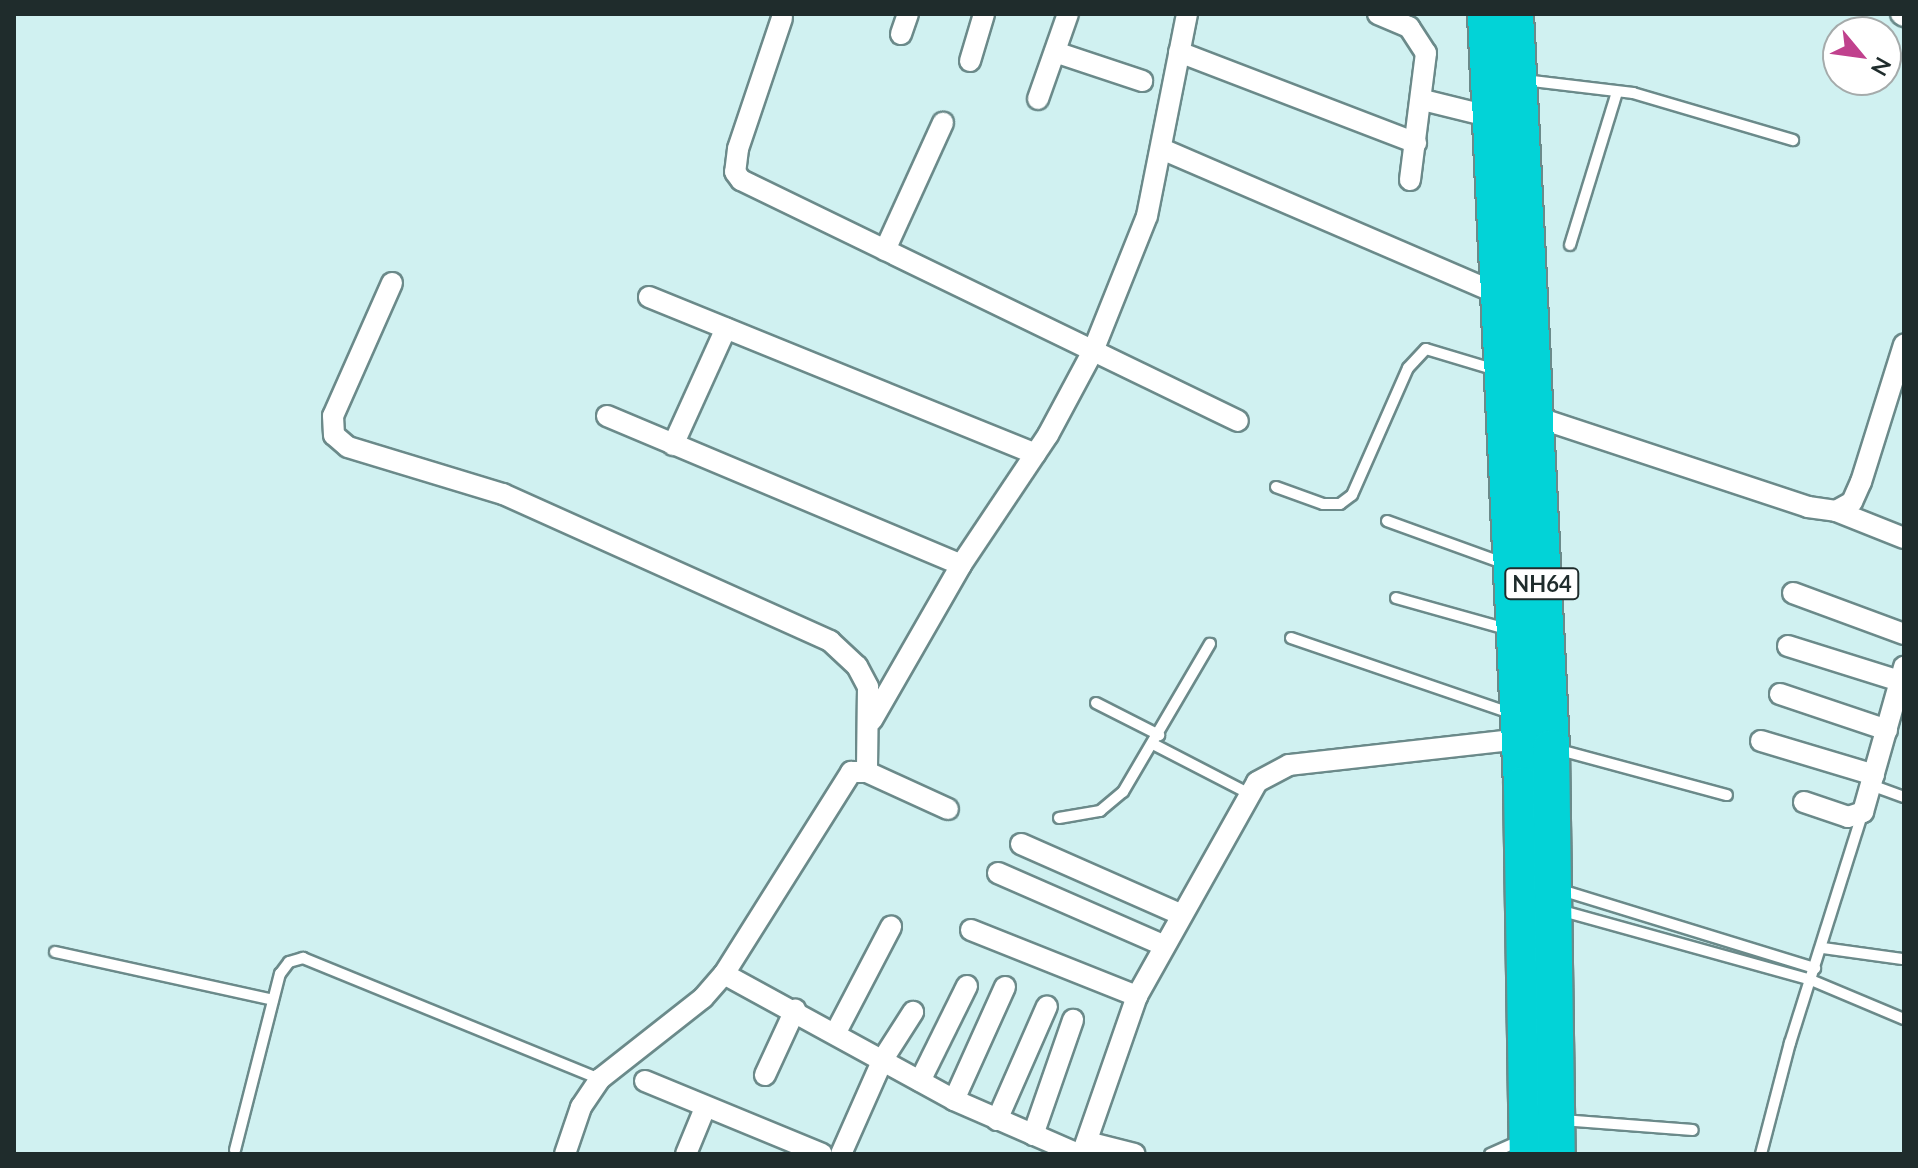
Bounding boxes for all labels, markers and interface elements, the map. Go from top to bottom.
north arrow [1822,16,1902,96]
text: N [1866,53,1898,81]
road number: NH64 [1504,566,1580,602]

